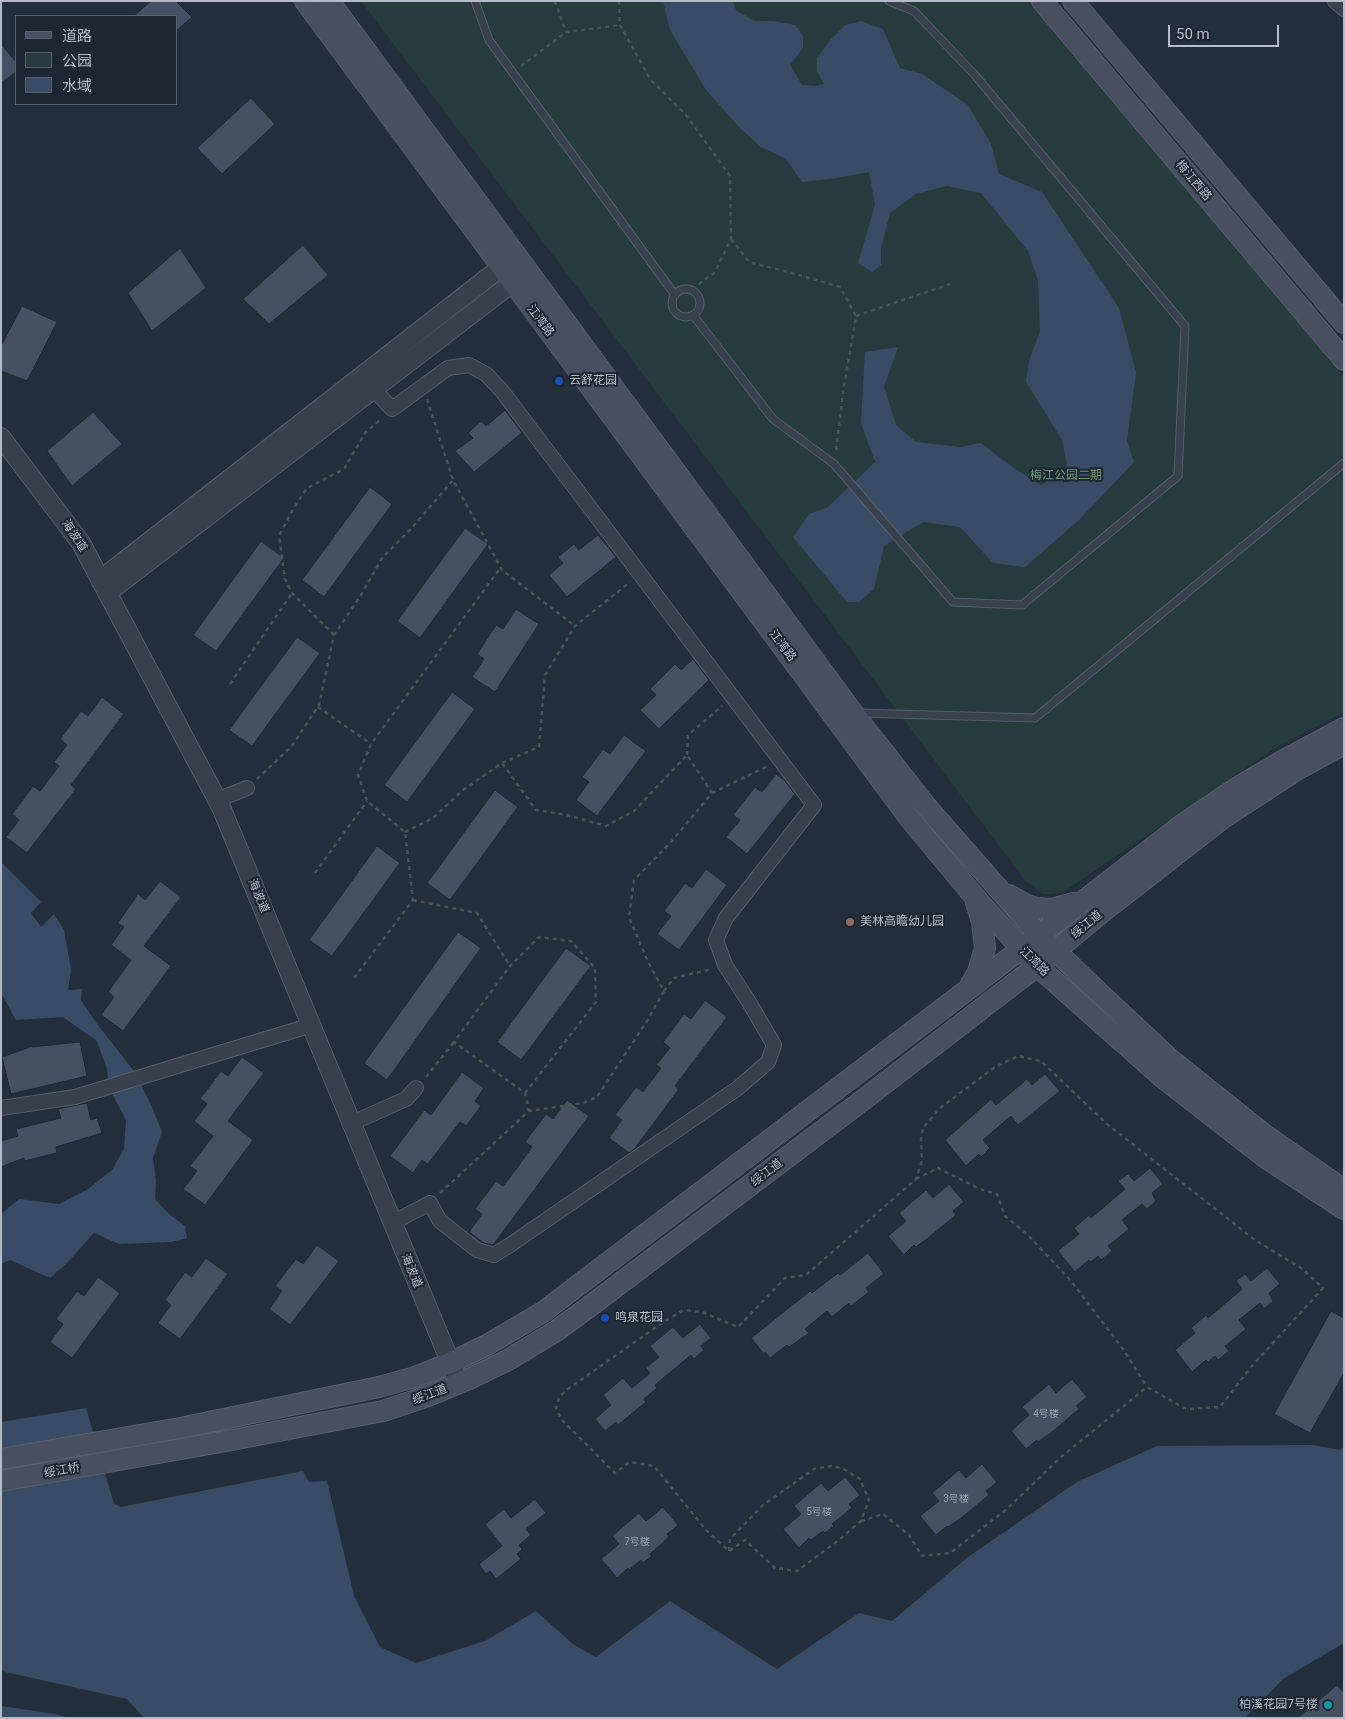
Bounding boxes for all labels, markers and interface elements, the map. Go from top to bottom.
legend [15,15,178,105]
scale bar [1170,15,1281,47]
text: 50 m [1176,25,1210,43]
text: 道路 [62,27,92,45]
text: 公园 [62,52,92,70]
text: 水域 [62,77,92,95]
street label: 梅江西路 [1172,158,1214,204]
street label: 江湾路 [523,302,557,340]
place label: 云舒花园 [569,374,617,388]
marker: 云舒花园 [553,375,565,387]
park label: 梅江公园二期 [1030,469,1102,483]
street label: 海波道 [58,517,90,555]
street label: 江湾路 [765,627,799,665]
street label: 海波道 [244,877,272,915]
street label: 绥江道 [1068,908,1106,942]
place label: 美林高瞻幼儿园 [860,915,944,929]
marker: 美林高瞻幼儿园 [844,916,856,928]
street label: 江湾路 [1016,944,1052,980]
street label: 绥江道 [748,1156,786,1190]
street label: 海波道 [397,1252,425,1290]
place label: 鸣泉花园 [615,1311,663,1325]
marker: 鸣泉花园 [599,1312,611,1324]
street label: 绥江道 [411,1382,449,1408]
house number: 4号楼 [1033,1408,1059,1420]
street label: 绥江桥 [43,1461,81,1481]
house number: 3号楼 [943,1493,969,1505]
house number: 5号楼 [806,1506,832,1518]
house number: 7号楼 [624,1536,650,1548]
place label: 柏溪花园7号楼 [1239,1698,1318,1712]
marker: 柏溪花园7号楼 [1322,1699,1334,1711]

